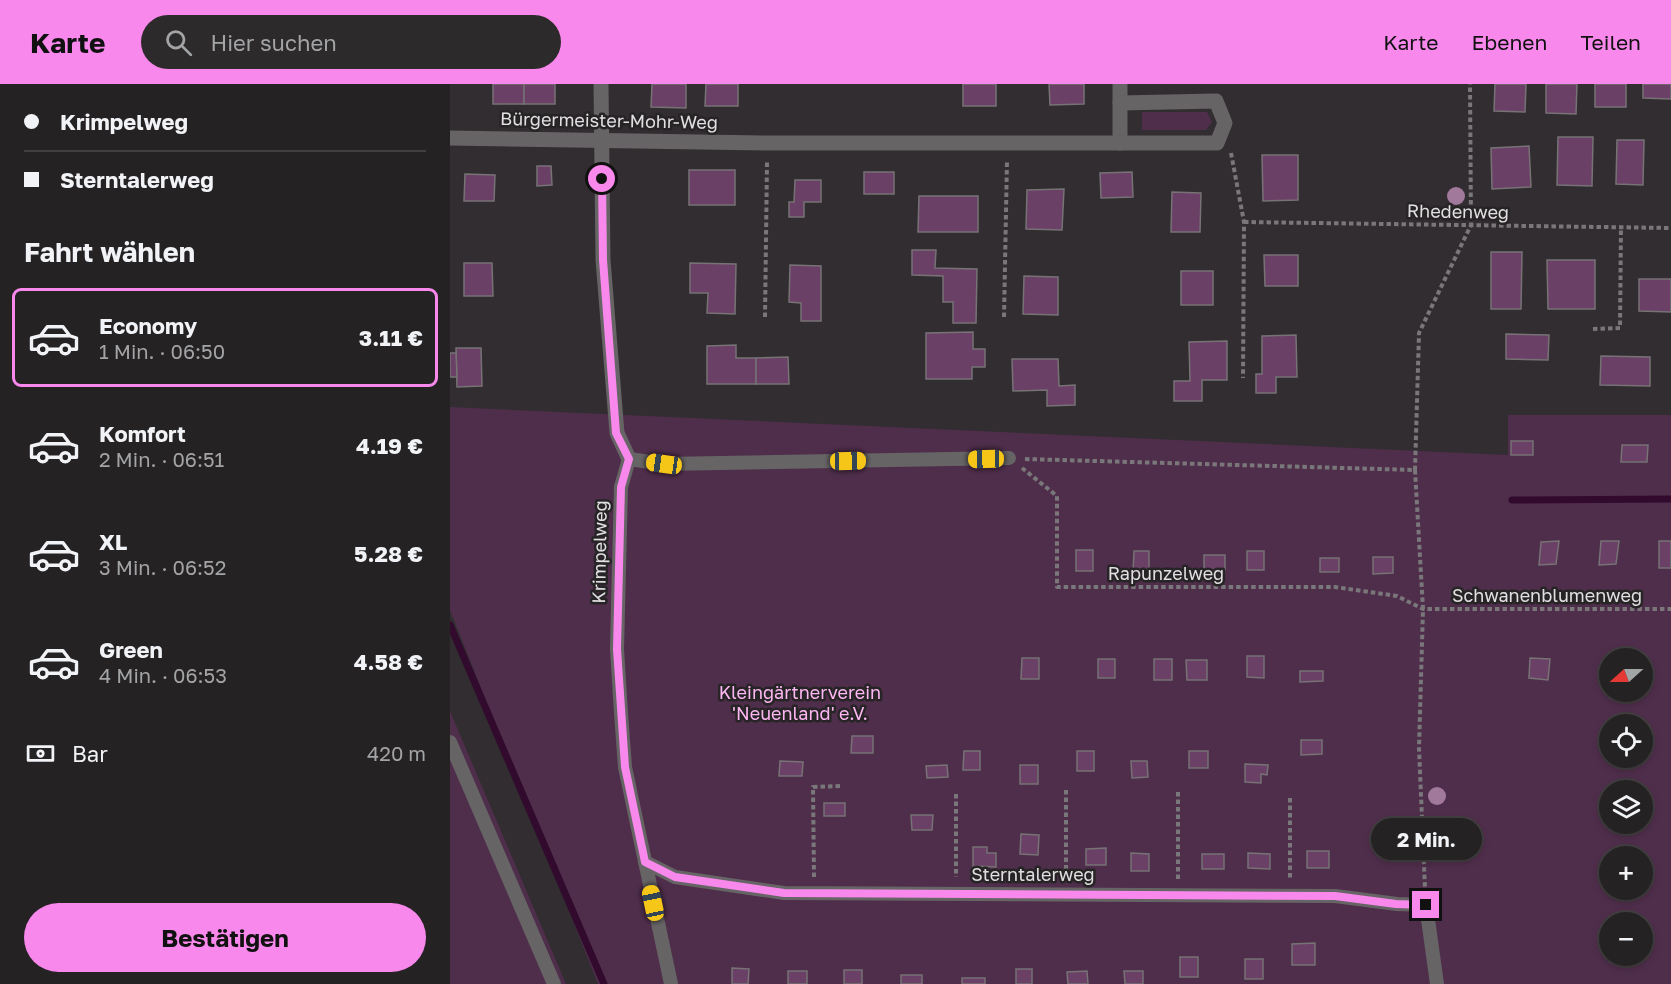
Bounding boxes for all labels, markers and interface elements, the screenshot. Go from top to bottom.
search box [141,15,561,69]
text: Karte [30,26,105,59]
icon: search [162,26,195,59]
text: Hier suchen [210,29,337,56]
text: Karte [1383,29,1439,55]
text: Ebenen [1472,29,1547,55]
text: Teilen [1580,29,1641,55]
street label: Bürgermeister-Mohr-Weg [500,107,718,133]
text: Krimpelweg [60,108,188,135]
route start [588,165,615,192]
text: Sterntalerweg [60,166,214,193]
street label: Rhedenweg [1407,199,1509,223]
text: Fahrt wählen [24,236,195,268]
icon: car [27,311,81,365]
text: Economy [99,312,197,339]
text: 3.11 € [359,324,423,351]
text: 1 Min. · 06:50 [99,339,225,363]
icon: car [27,419,81,473]
text: Komfort [99,420,186,447]
text: 4.19 € [356,432,423,459]
text: 2 Min. · 06:51 [99,447,224,471]
car [968,450,1004,468]
car [830,452,866,470]
car [645,453,683,475]
street label: Krimpelweg [587,500,611,604]
icon: car [27,527,81,581]
text: XL [99,528,127,555]
text: 5.28 € [354,540,423,567]
text: 3 Min. · 06:52 [99,555,226,579]
street label: Rapunzelweg [1108,562,1224,584]
street label: Schwanenblumenweg [1452,584,1642,606]
icon: car [27,635,81,689]
text: Green [99,636,163,663]
text: 4.58 € [354,648,423,675]
north arrow [1599,648,1653,702]
map controls [1599,648,1653,966]
text: 4 Min. · 06:53 [99,663,227,687]
park label: Kleingärtnerverein 'Neuenland' e.V. [719,681,881,724]
button: locate [1599,714,1653,768]
icon: cash [24,737,57,770]
text: Bar [72,740,108,767]
text: 420 m [367,741,426,765]
button: layers [1599,780,1653,834]
callout: 2 Min. [1370,818,1482,860]
text: 2 Min. [1397,827,1456,851]
button: + [1599,846,1653,900]
street label: Sterntalerweg [971,863,1095,885]
car [640,884,666,922]
route end [1412,891,1439,918]
button: Bestätigen [24,903,426,972]
button: − [1599,912,1653,966]

